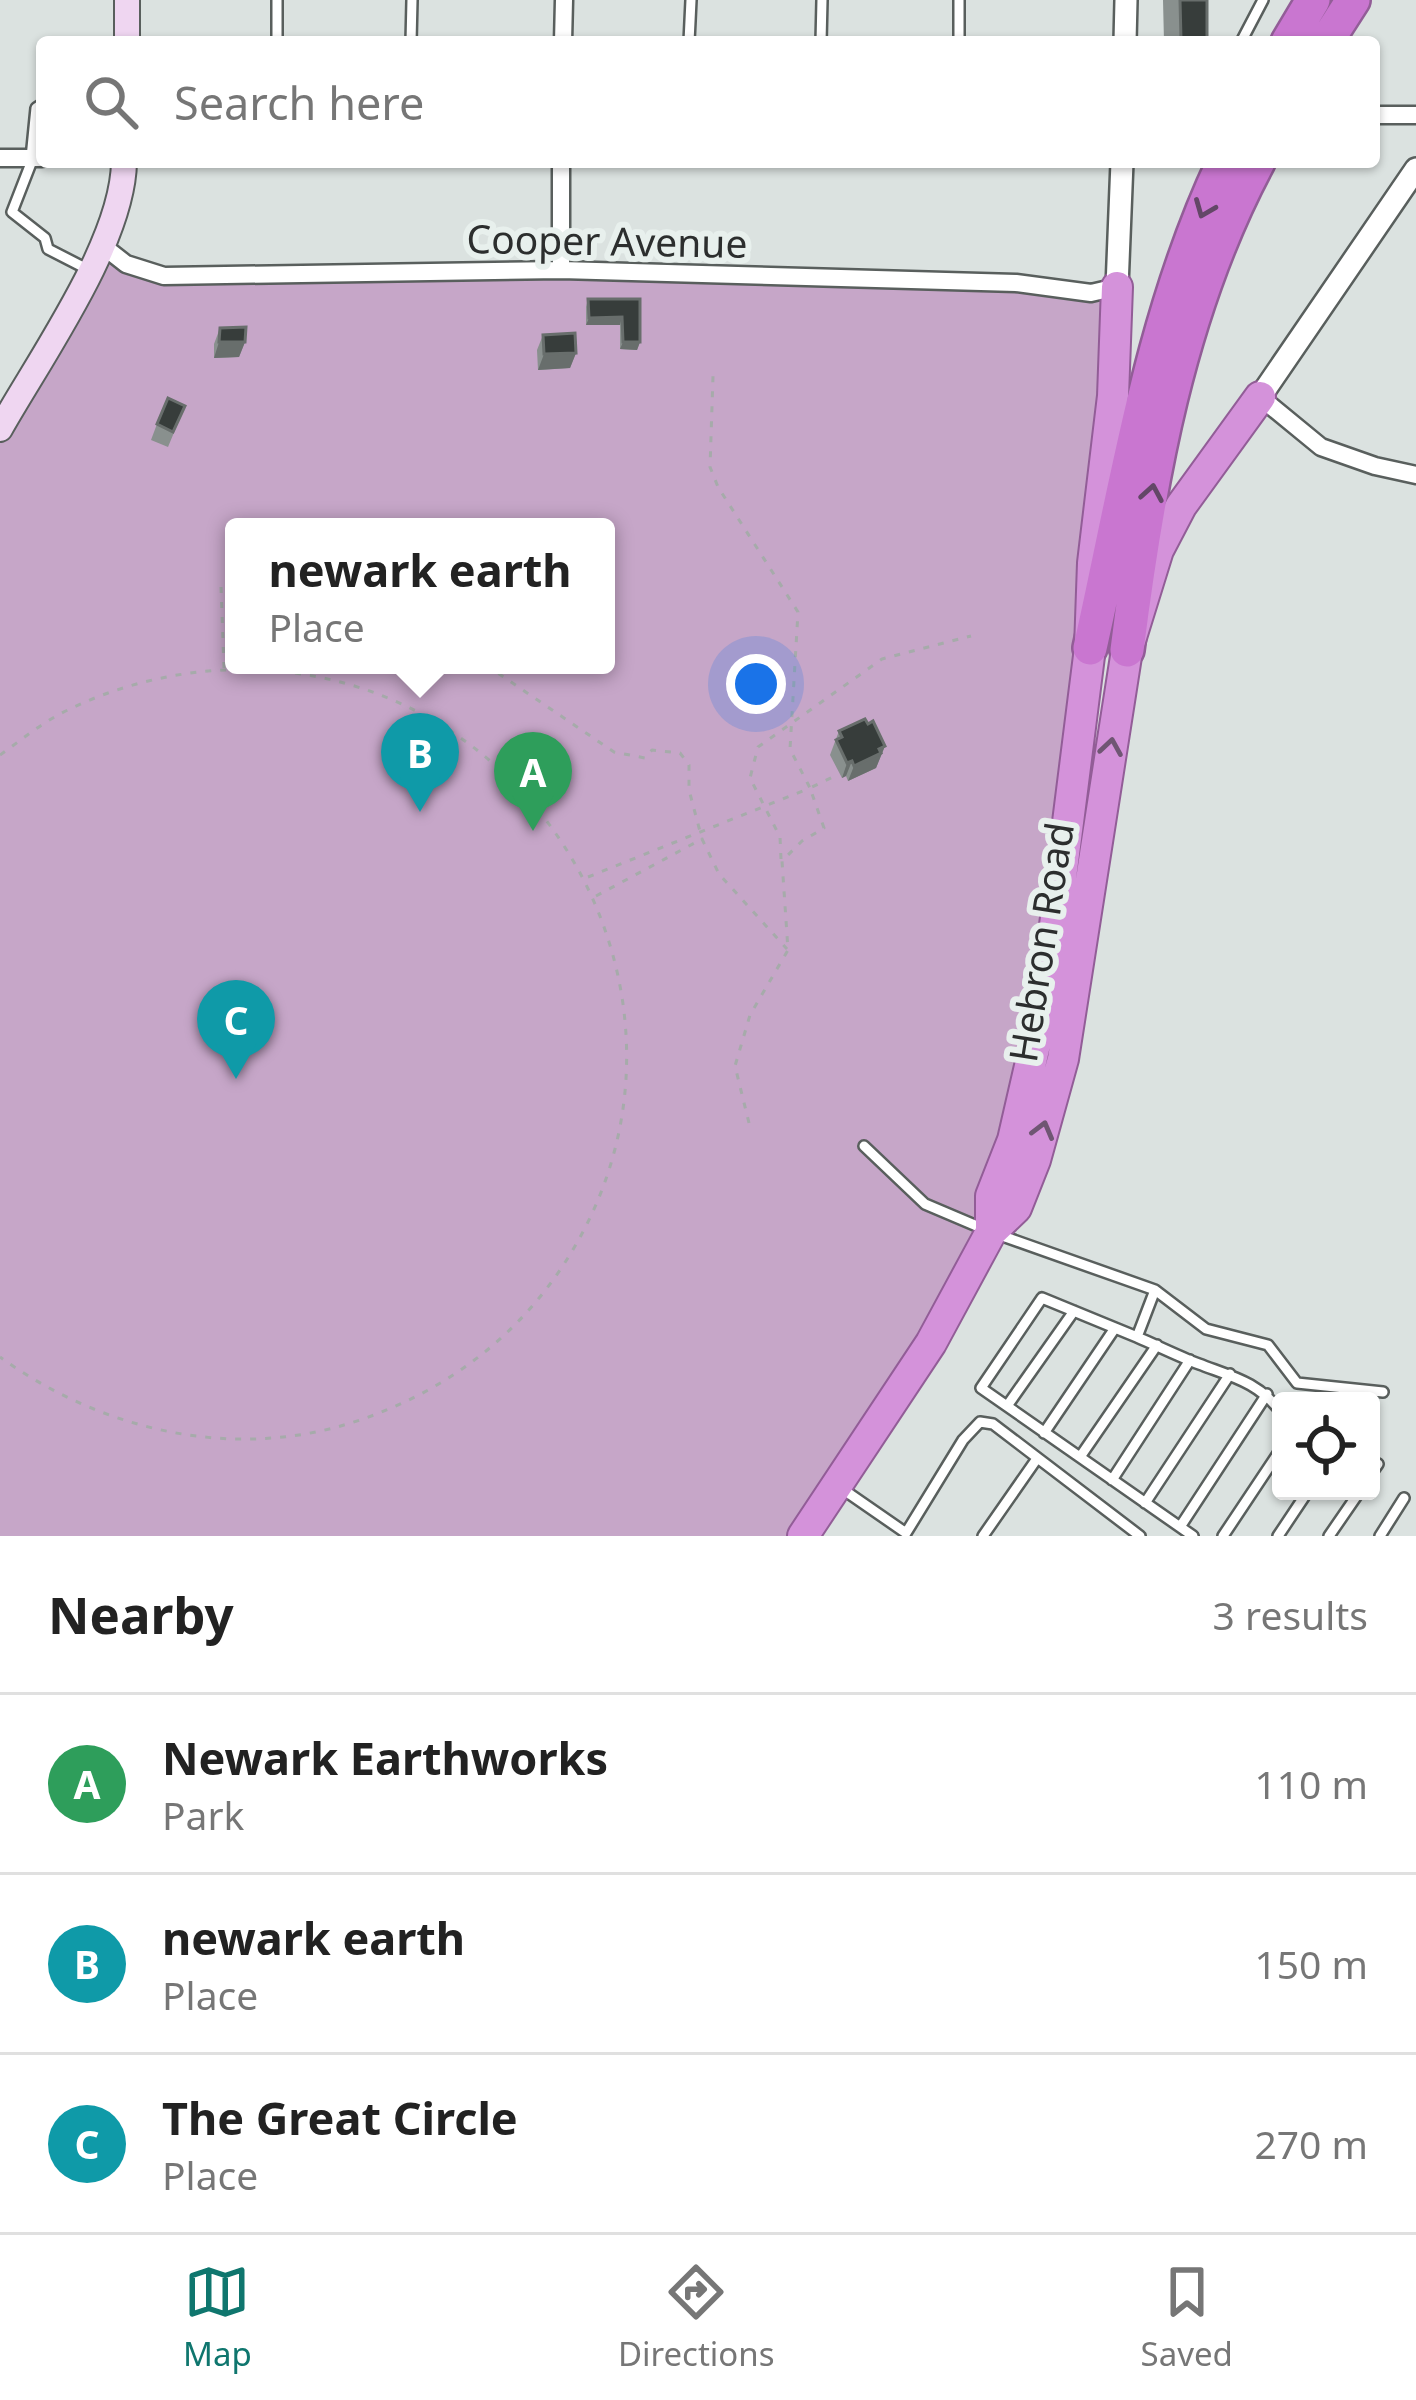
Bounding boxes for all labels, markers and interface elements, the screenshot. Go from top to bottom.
search box [36,36,1380,168]
icon: search [78,69,144,135]
text: Search here [174,72,424,133]
one-way arrow [1193,198,1218,219]
street label: Cooper Avenue [466,211,748,269]
one-way arrow [1138,483,1163,503]
popup [225,518,615,674]
text: newark earth [268,539,572,600]
text: Place [268,600,365,653]
your location [726,654,786,714]
pin: B [381,713,459,812]
pin: A [494,732,572,831]
one-way arrow [1097,737,1123,756]
street label: Hebron Road [995,818,1085,1066]
pin: C [197,980,275,1079]
one-way arrow [1029,1121,1054,1141]
map controls [1272,1392,1380,1500]
button: locate [1272,1392,1380,1500]
text: Nearby [48,1579,234,1649]
text: 3 results [1213,1588,1368,1641]
text: Newark Earthworks [162,1727,608,1788]
text: A [74,1757,101,1810]
text: 110 m [1254,1757,1368,1810]
text: Park [162,1788,244,1841]
text: newark earth [162,1907,465,1968]
text: B [74,1937,100,1990]
text: 150 m [1254,1937,1368,1990]
text: Place [162,1968,258,2021]
text: The Great Circle [162,2087,518,2148]
text: C [74,2117,100,2170]
text: 270 m [1254,2117,1368,2170]
text: Place [162,2148,258,2201]
tab: Map [183,2259,252,2376]
tab: Directions [618,2259,775,2376]
tab: Saved [1141,2259,1233,2376]

